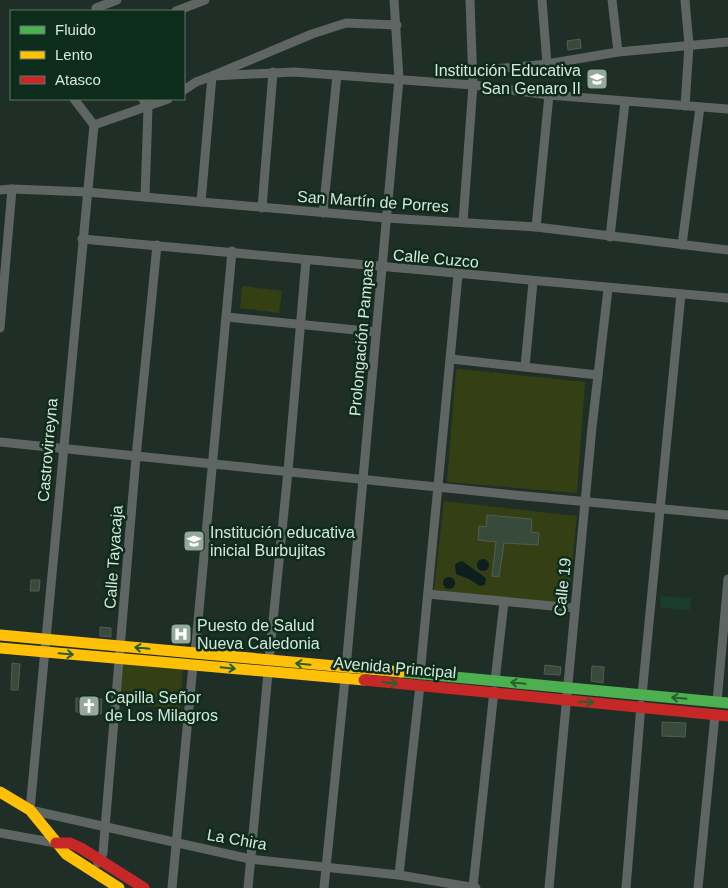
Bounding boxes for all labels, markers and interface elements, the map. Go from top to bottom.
legend [10,10,185,100]
text: Fluido [55,21,96,38]
text: Lento [55,46,93,63]
place label: Institución Educativa San Genaro II [434,62,581,97]
school or university icon: Institución Educativa San Genaro II [585,67,609,91]
text: Atasco [55,71,101,88]
street label: San Martín de Porres [297,188,449,215]
street label: Calle Cuzco [392,246,480,271]
street label: Prolongación Pampas [346,259,377,417]
street label: Castrovirreyna [34,397,61,503]
street label: Calle Tayacaja [101,505,126,609]
place label: Institución educativa inicial Burbujitas [210,524,355,559]
school or university icon: Institución educativa inicial Burbujitas [182,529,206,553]
street label: Calle 19 [551,557,574,617]
place label: Puesto de Salud Nueva Caledonia [197,617,320,652]
hospital icon: Puesto de Salud Nueva Caledonia [169,622,193,646]
one-way arrow [134,643,150,653]
one-way arrow [58,649,74,658]
street label: Avenida Principal [333,654,457,681]
one-way arrow [296,659,312,669]
one-way arrow [220,663,236,673]
one-way arrow [381,678,397,687]
one-way arrow [510,678,526,688]
place label: Capilla Señor de Los Milagros [105,689,218,724]
one-way arrow [672,693,688,703]
church icon: Capilla Señor de Los Milagros [77,694,101,718]
one-way arrow [578,697,594,706]
street label: La Chira [206,826,268,853]

